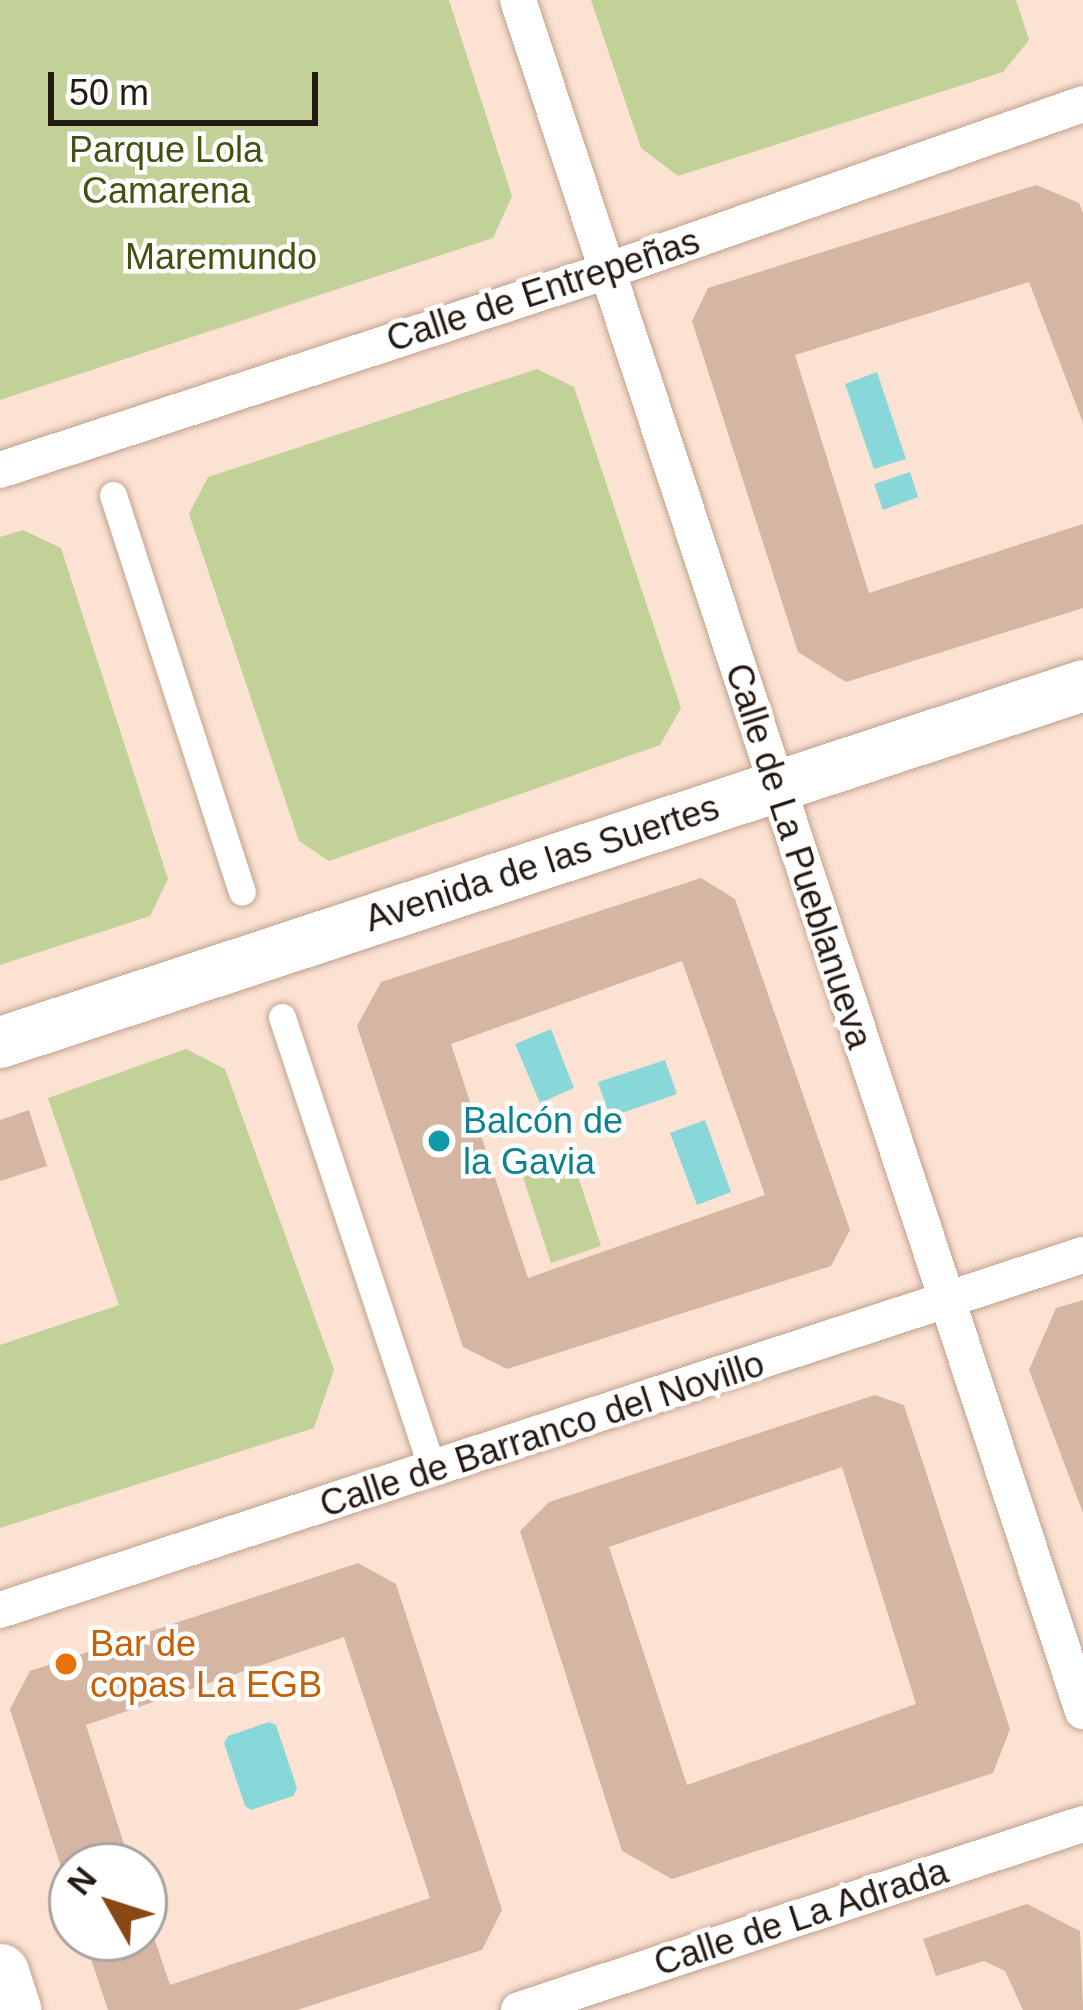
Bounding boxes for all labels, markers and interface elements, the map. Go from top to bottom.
scale bar [54,48,324,122]
text: 50 m [69,72,149,113]
park label: Parque Lola Camarena [69,127,263,212]
street label: Calle de Entrepeñas [381,219,705,361]
park label: Maremundo [125,235,317,279]
street label: Calle de La Pueblanueva [716,658,882,1054]
street label: Avenida de las Suertes [360,785,724,941]
place label: Balcón de la Gavia [463,1098,623,1183]
marker: Balcón de la Gavia [426,1128,452,1154]
street label: Calle de Barranco del Novillo [315,1342,769,1526]
place label: Bar de copas La EGB [90,1621,322,1706]
marker: Bar de copas La EGB [53,1651,79,1677]
north arrow [48,1842,168,1962]
street label: Calle de La Adrada [648,1849,954,1985]
text: N [60,1860,104,1902]

